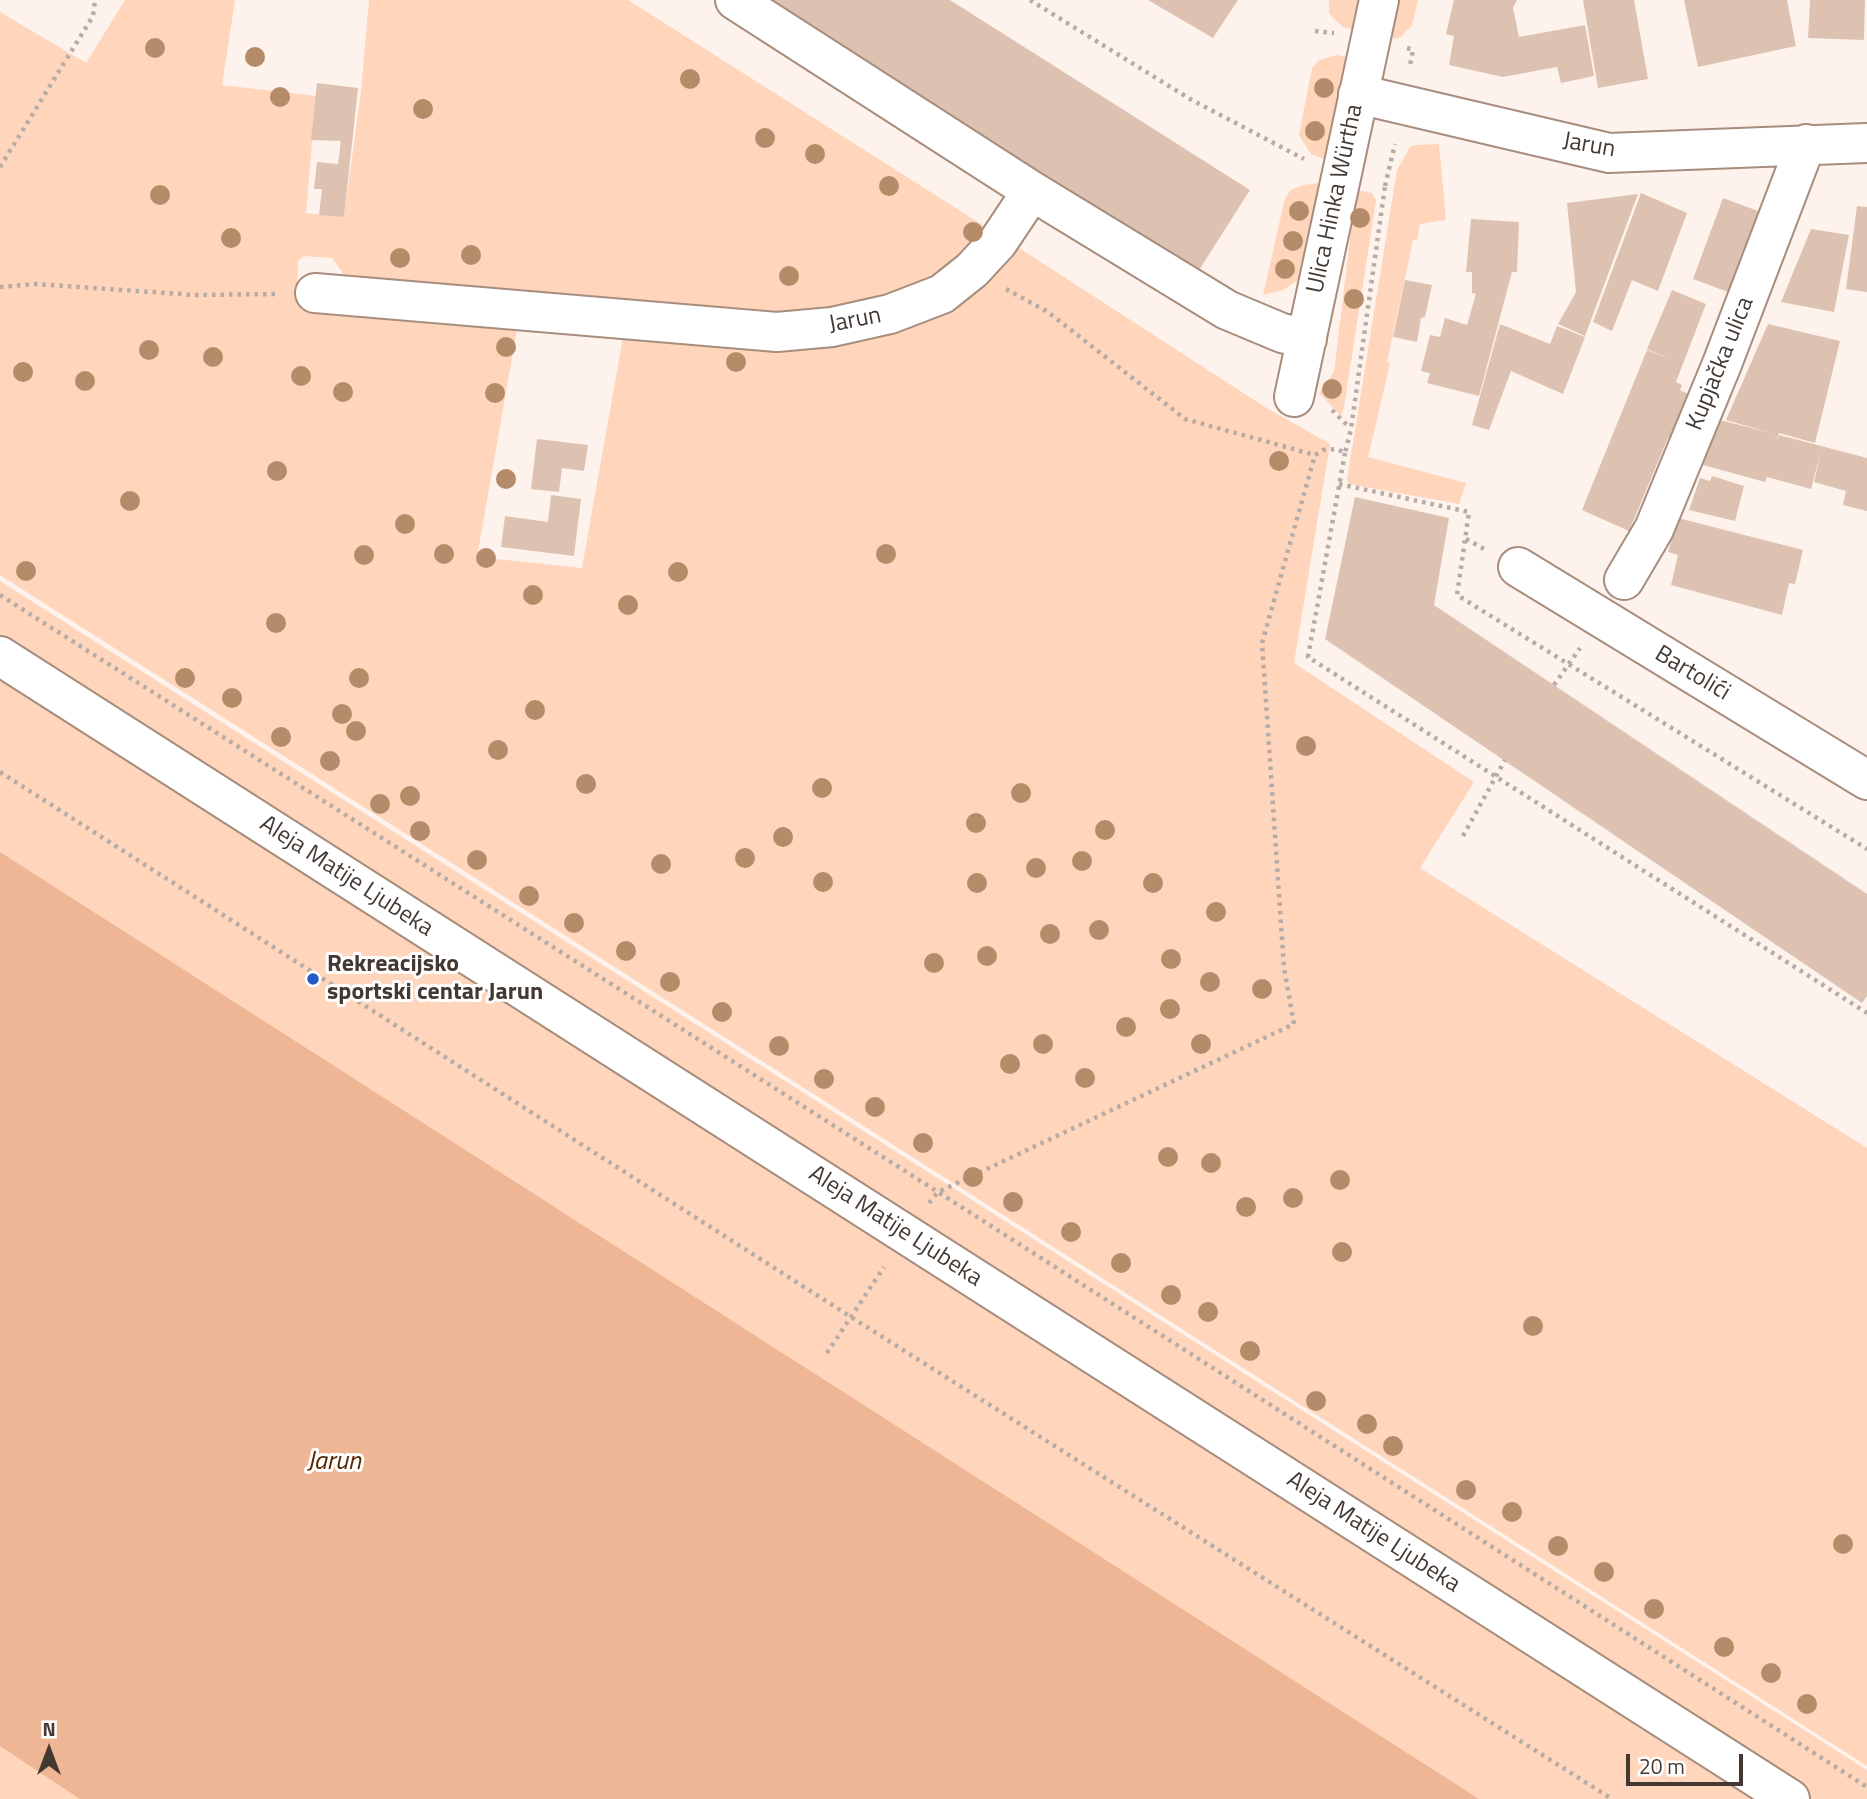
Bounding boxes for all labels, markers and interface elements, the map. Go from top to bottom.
street label: Ulica Hinka Würtha [1302,102,1370,296]
street label: Jarun [1560,127,1618,165]
street label: Kupjačka ulica [1681,293,1761,435]
street label: Jarun [826,302,884,340]
street label: Bartolići [1649,640,1735,708]
street label: Aleja Matije Ljubeka [254,810,438,944]
place label: Rekreacijsko sportski centar Jarun [327,951,543,1007]
marker: Rekreacijsko sportski centar Jarun [305,971,321,987]
street label: Aleja Matije Ljubeka [803,1160,987,1294]
water label: Jarun [307,1447,361,1479]
street label: Aleja Matije Ljubeka [1281,1466,1465,1600]
text: N [42,1714,56,1743]
north arrow [14,1715,84,1785]
scale bar [1629,1740,1746,1784]
text: 20 m [1639,1750,1685,1782]

